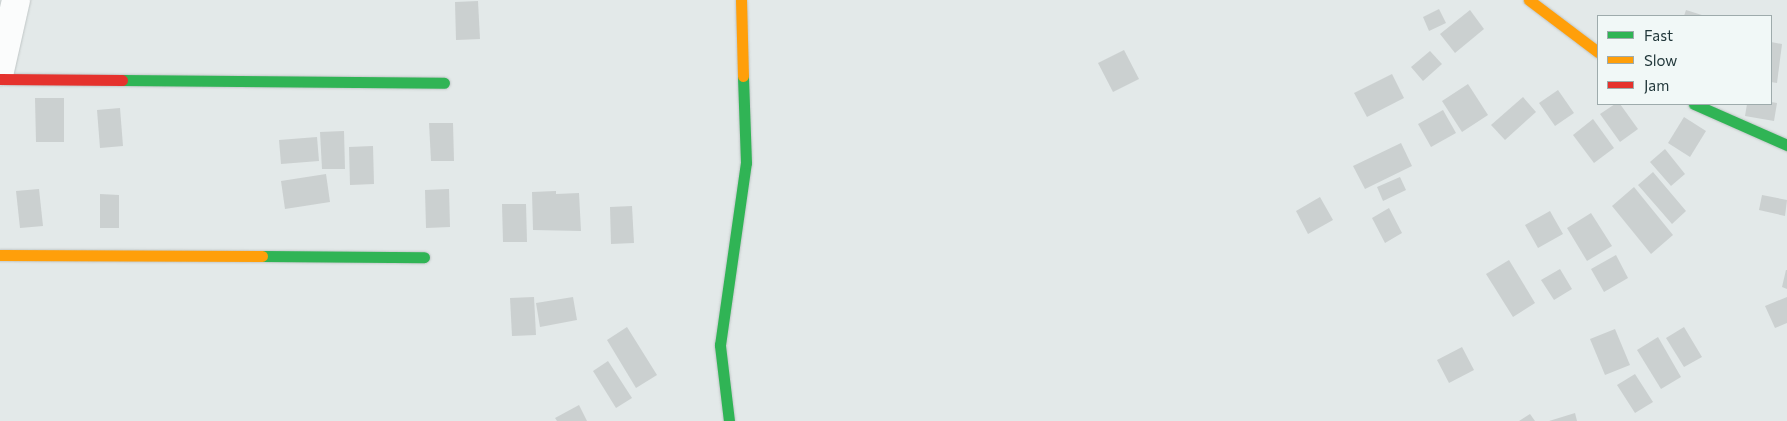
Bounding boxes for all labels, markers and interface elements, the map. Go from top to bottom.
legend [1597,15,1772,105]
text: Fast [1644,26,1673,44]
text: Slow [1644,51,1677,69]
text: Jam [1644,76,1669,94]

